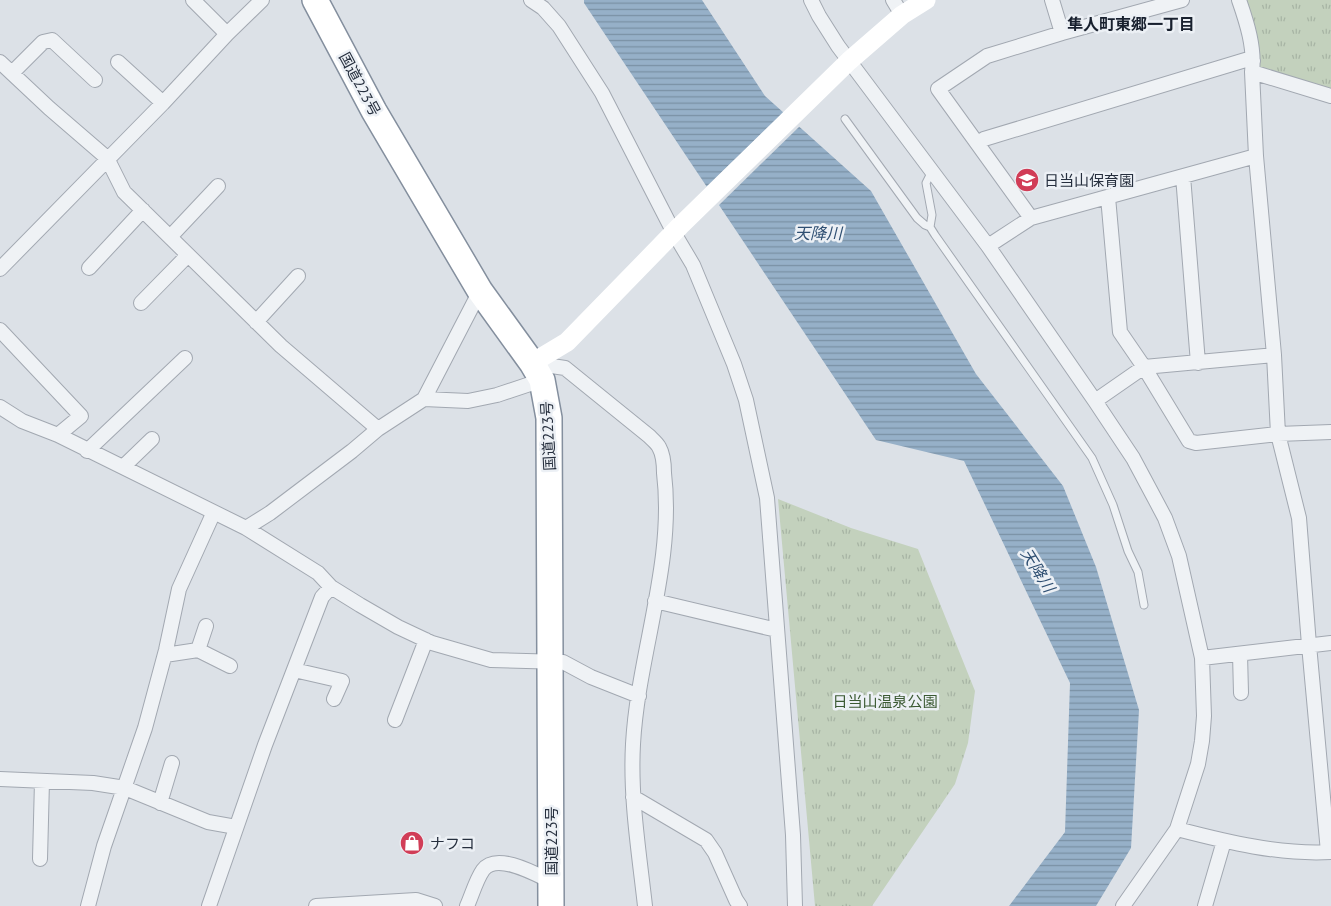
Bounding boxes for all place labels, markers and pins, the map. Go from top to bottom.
school or university icon: 日当山保育園 [1014,167,1040,193]
place label: 日当山保育園 [1044,171,1134,190]
shop icon: ナフコ [399,830,425,856]
place label: ナフコ [430,834,475,853]

